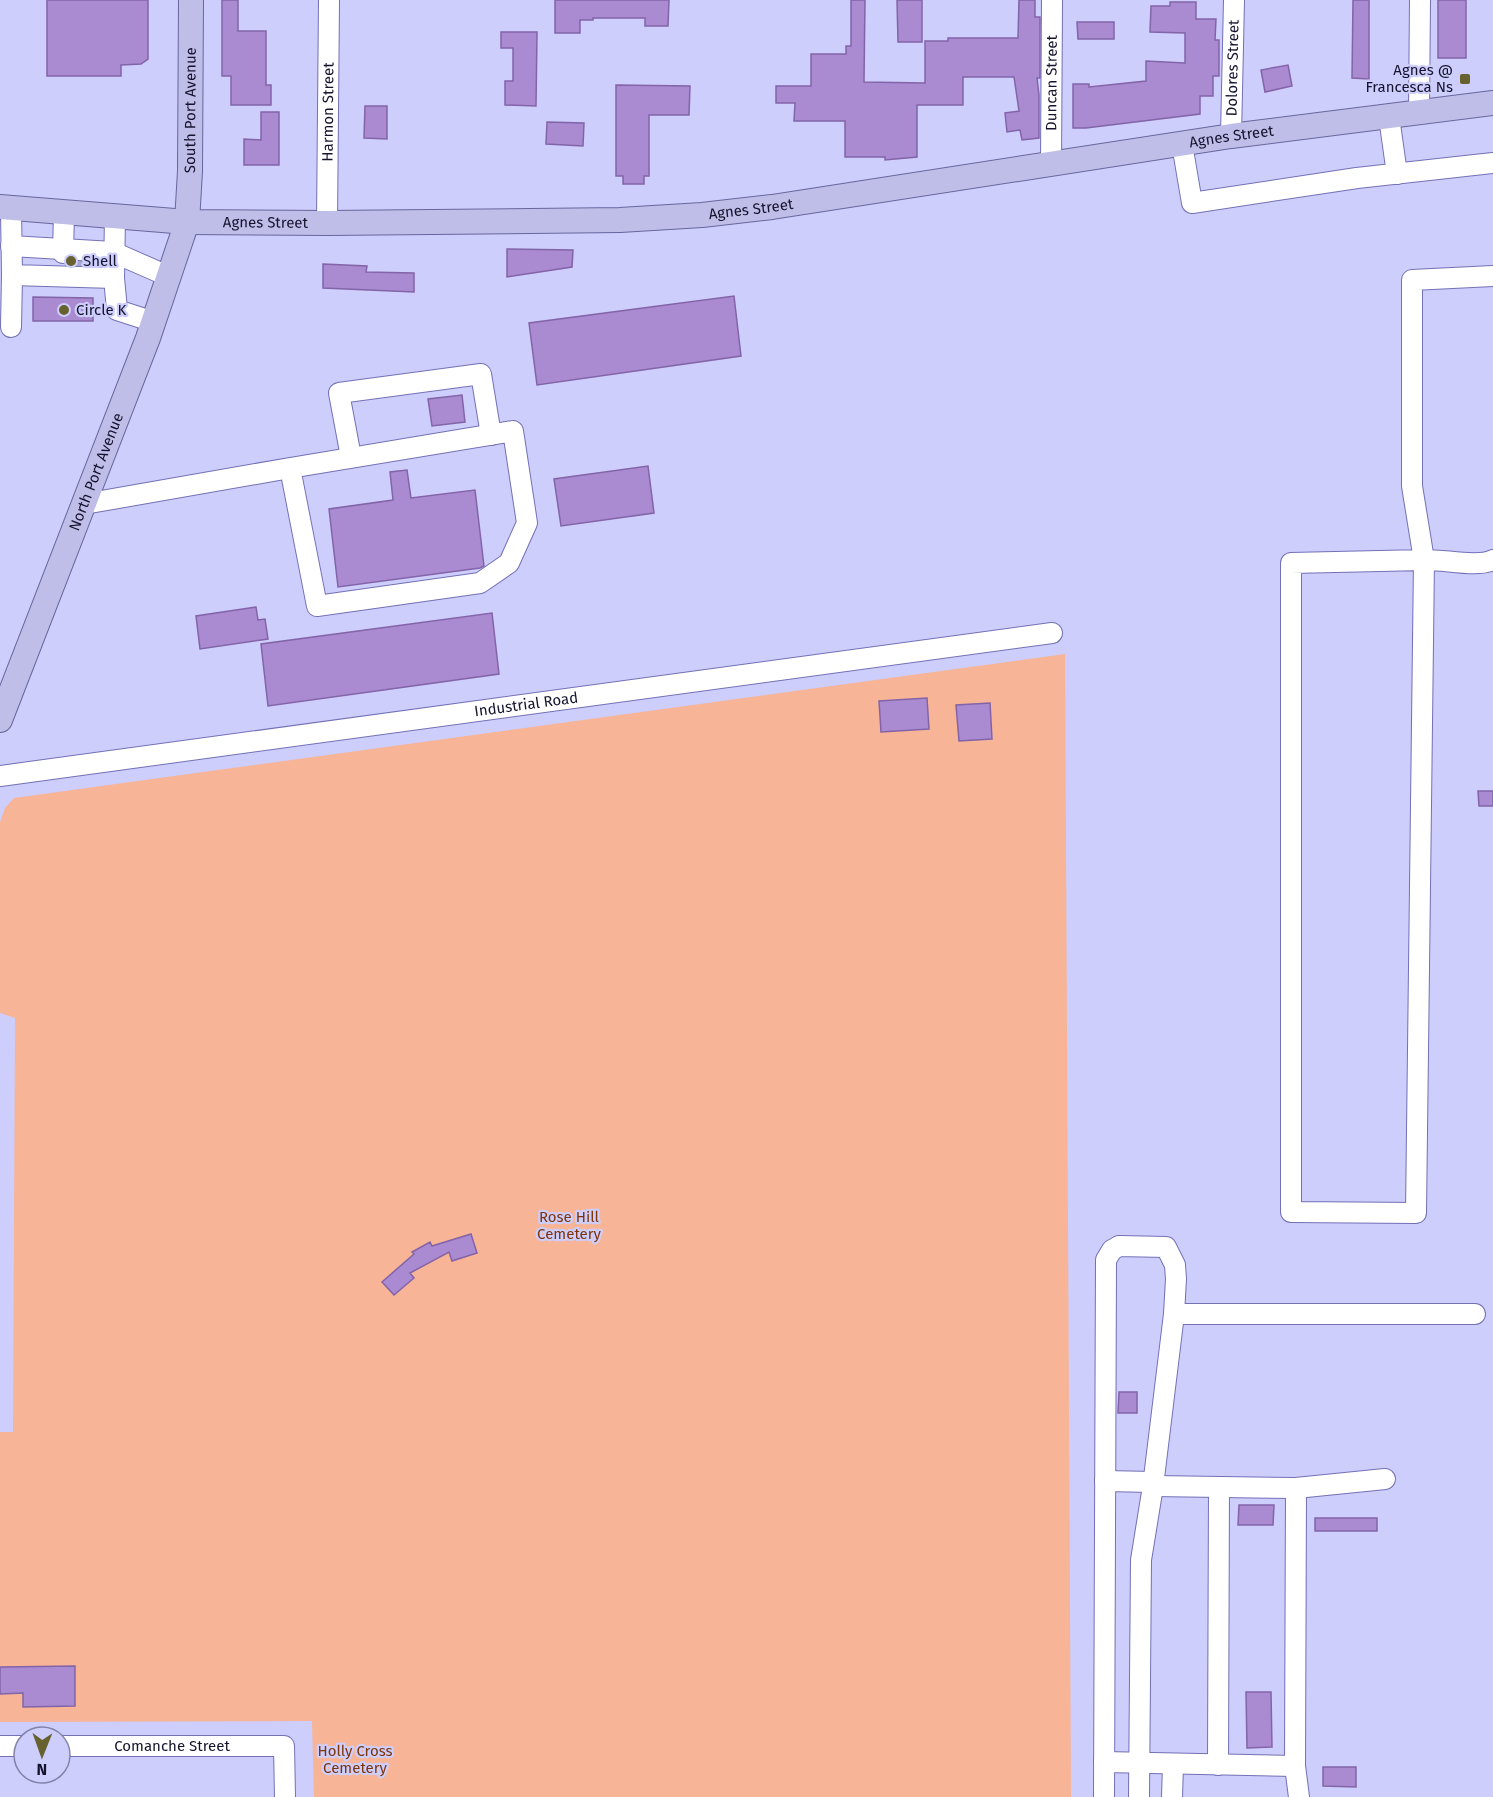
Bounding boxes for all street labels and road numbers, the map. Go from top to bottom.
street label: Dolores Street [1222,19,1243,117]
street label: Duncan Street [1042,34,1061,131]
street label: South Port Avenue [181,47,200,173]
street label: Harmon Street [319,62,337,162]
street label: Agnes Street [1188,122,1275,151]
street label: Agnes Street [708,195,795,223]
street label: Agnes Street [223,213,309,232]
street label: North Port Avenue [65,410,127,534]
street label: Industrial Road [473,689,579,720]
street label: Comanche Street [114,1737,230,1755]

